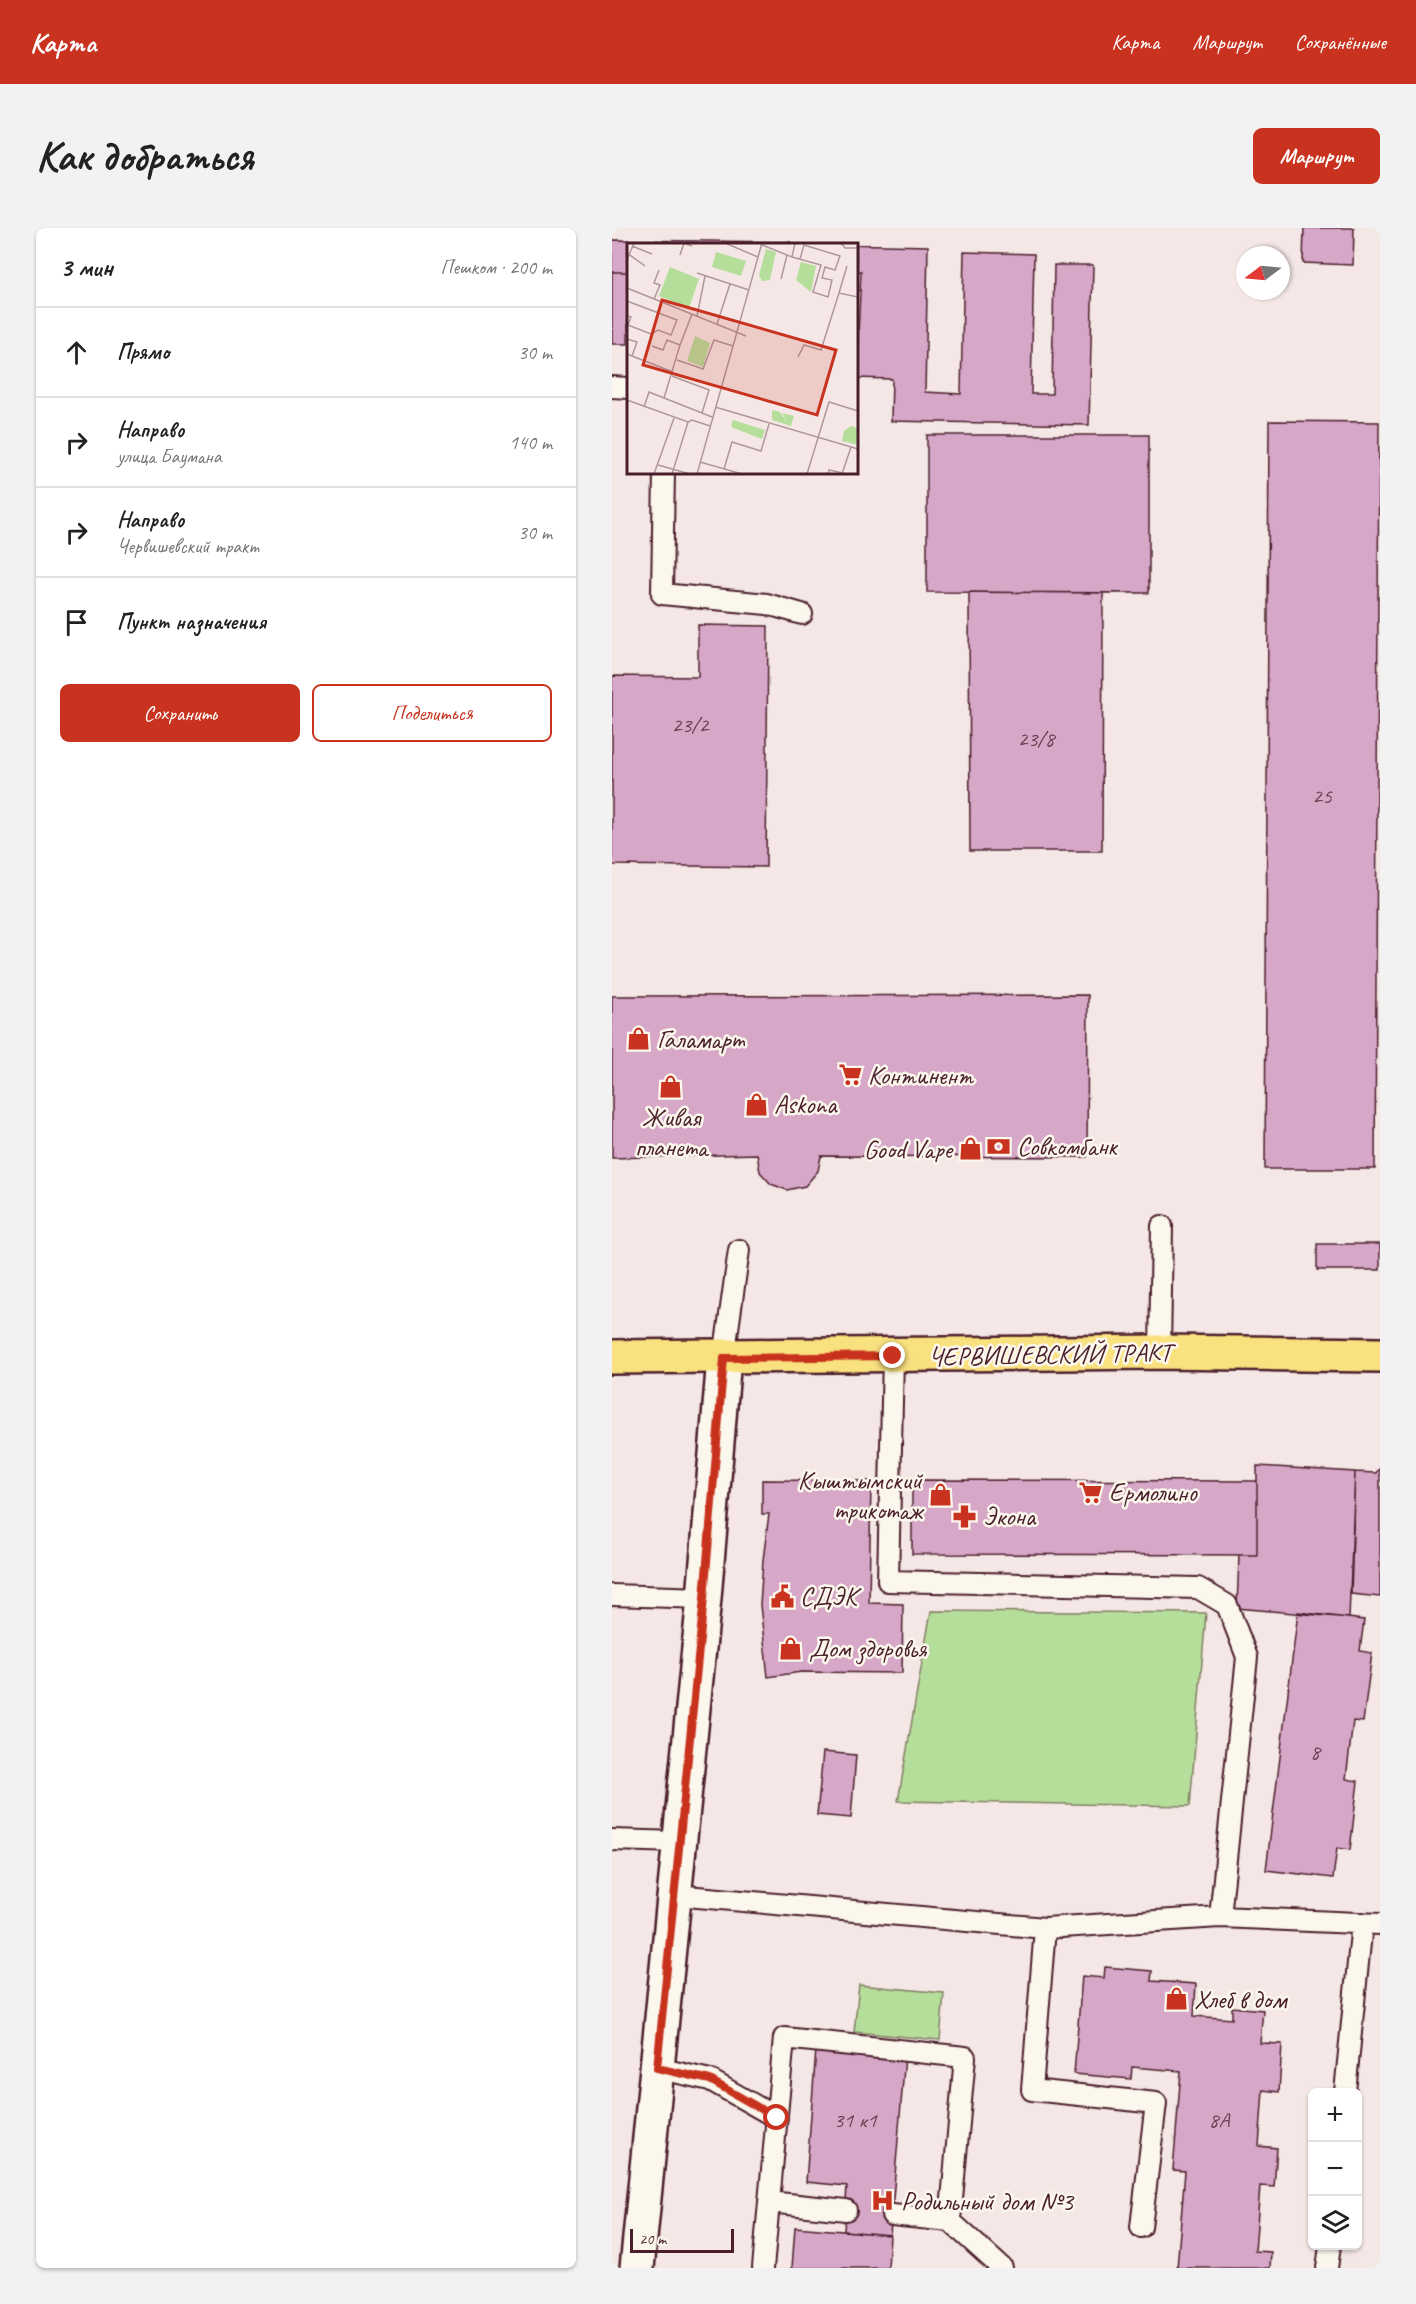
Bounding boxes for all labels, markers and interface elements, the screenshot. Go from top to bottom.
text: Карта [30,25,97,60]
text: Карта [1111,29,1160,55]
text: Маршрут [1193,29,1262,55]
text: Сохранённые [1295,29,1386,55]
button: Маршрут [1253,128,1380,184]
text: Как добраться [36,130,253,183]
inset map [627,243,858,474]
north arrow [1236,246,1290,300]
text: 3 мин [60,251,113,284]
text: Пешком · 200 m [440,255,552,280]
icon: ahead [60,336,93,369]
text: Прямо [117,338,169,366]
text: 30 m [518,340,552,365]
text: Направо [117,416,184,444]
icon: right [60,426,93,459]
text: 140 m [509,430,552,455]
text: улица Баумана [117,444,222,469]
text: Направо [117,506,184,534]
icon: right [60,516,93,549]
text: 30 m [518,520,552,545]
text: Червишевский тракт [117,534,258,559]
icon: arrive [60,606,93,639]
text: Пункт назначения [117,608,266,636]
button: Сохранить [60,684,300,742]
button: Поделиться [312,684,552,742]
house number: 23/2 [672,711,711,739]
house number: 23/8 [1018,725,1057,753]
house number: 25 [1312,782,1333,810]
place label: Галамарт [657,1023,746,1056]
shop icon: Галамарт [626,1026,652,1052]
place label: Континент [868,1059,975,1092]
supermarket icon: Континент [837,1062,863,1088]
shop icon: Живая планета [658,1073,684,1099]
place label: Askona [774,1088,838,1121]
shop icon: Askona [743,1091,769,1117]
place label: Живая планета [635,1101,710,1164]
place label: Совкомбанк [1017,1130,1118,1163]
place label: Good Vape [864,1133,955,1166]
bank icon: Совкомбанк [986,1133,1012,1159]
shop icon: Good Vape [957,1136,983,1162]
street label: ЧЕРВИШЕВСКИЙ ТРАКТ [928,1336,1177,1373]
route end [879,1342,905,1368]
place label: Кыштымский трикотаж [798,1464,925,1527]
place label: Ермолино [1109,1476,1198,1509]
supermarket icon: Ермолино [1078,1479,1104,1505]
shop icon: Кыштымский трикотаж [927,1482,953,1508]
place label: Экона [983,1500,1037,1533]
pharmacy icon: Экона [952,1503,978,1529]
place label: СДЭК [800,1580,862,1613]
public building icon: СДЭК [769,1583,795,1609]
place label: Дом здоровья [809,1632,928,1665]
shop icon: Дом здоровья [778,1635,804,1661]
house number: 8 [1310,1738,1322,1766]
place label: Хлеб в дом [1194,1983,1288,2016]
shop icon: Хлеб в дом [1163,1986,1189,2012]
map controls [1308,2088,1362,2250]
button: + [1308,2088,1362,2142]
route start [763,2104,789,2130]
house number: 31 к1 [833,2106,878,2134]
house number: 8А [1209,2106,1230,2134]
button: − [1308,2142,1362,2196]
place label: Родильный дом №3 [901,2185,1075,2218]
hospital icon: Родильный дом №3 [870,2188,896,2214]
button: layers [1308,2196,1362,2250]
scale bar [630,2226,734,2254]
text: 20 m [639,2229,666,2249]

